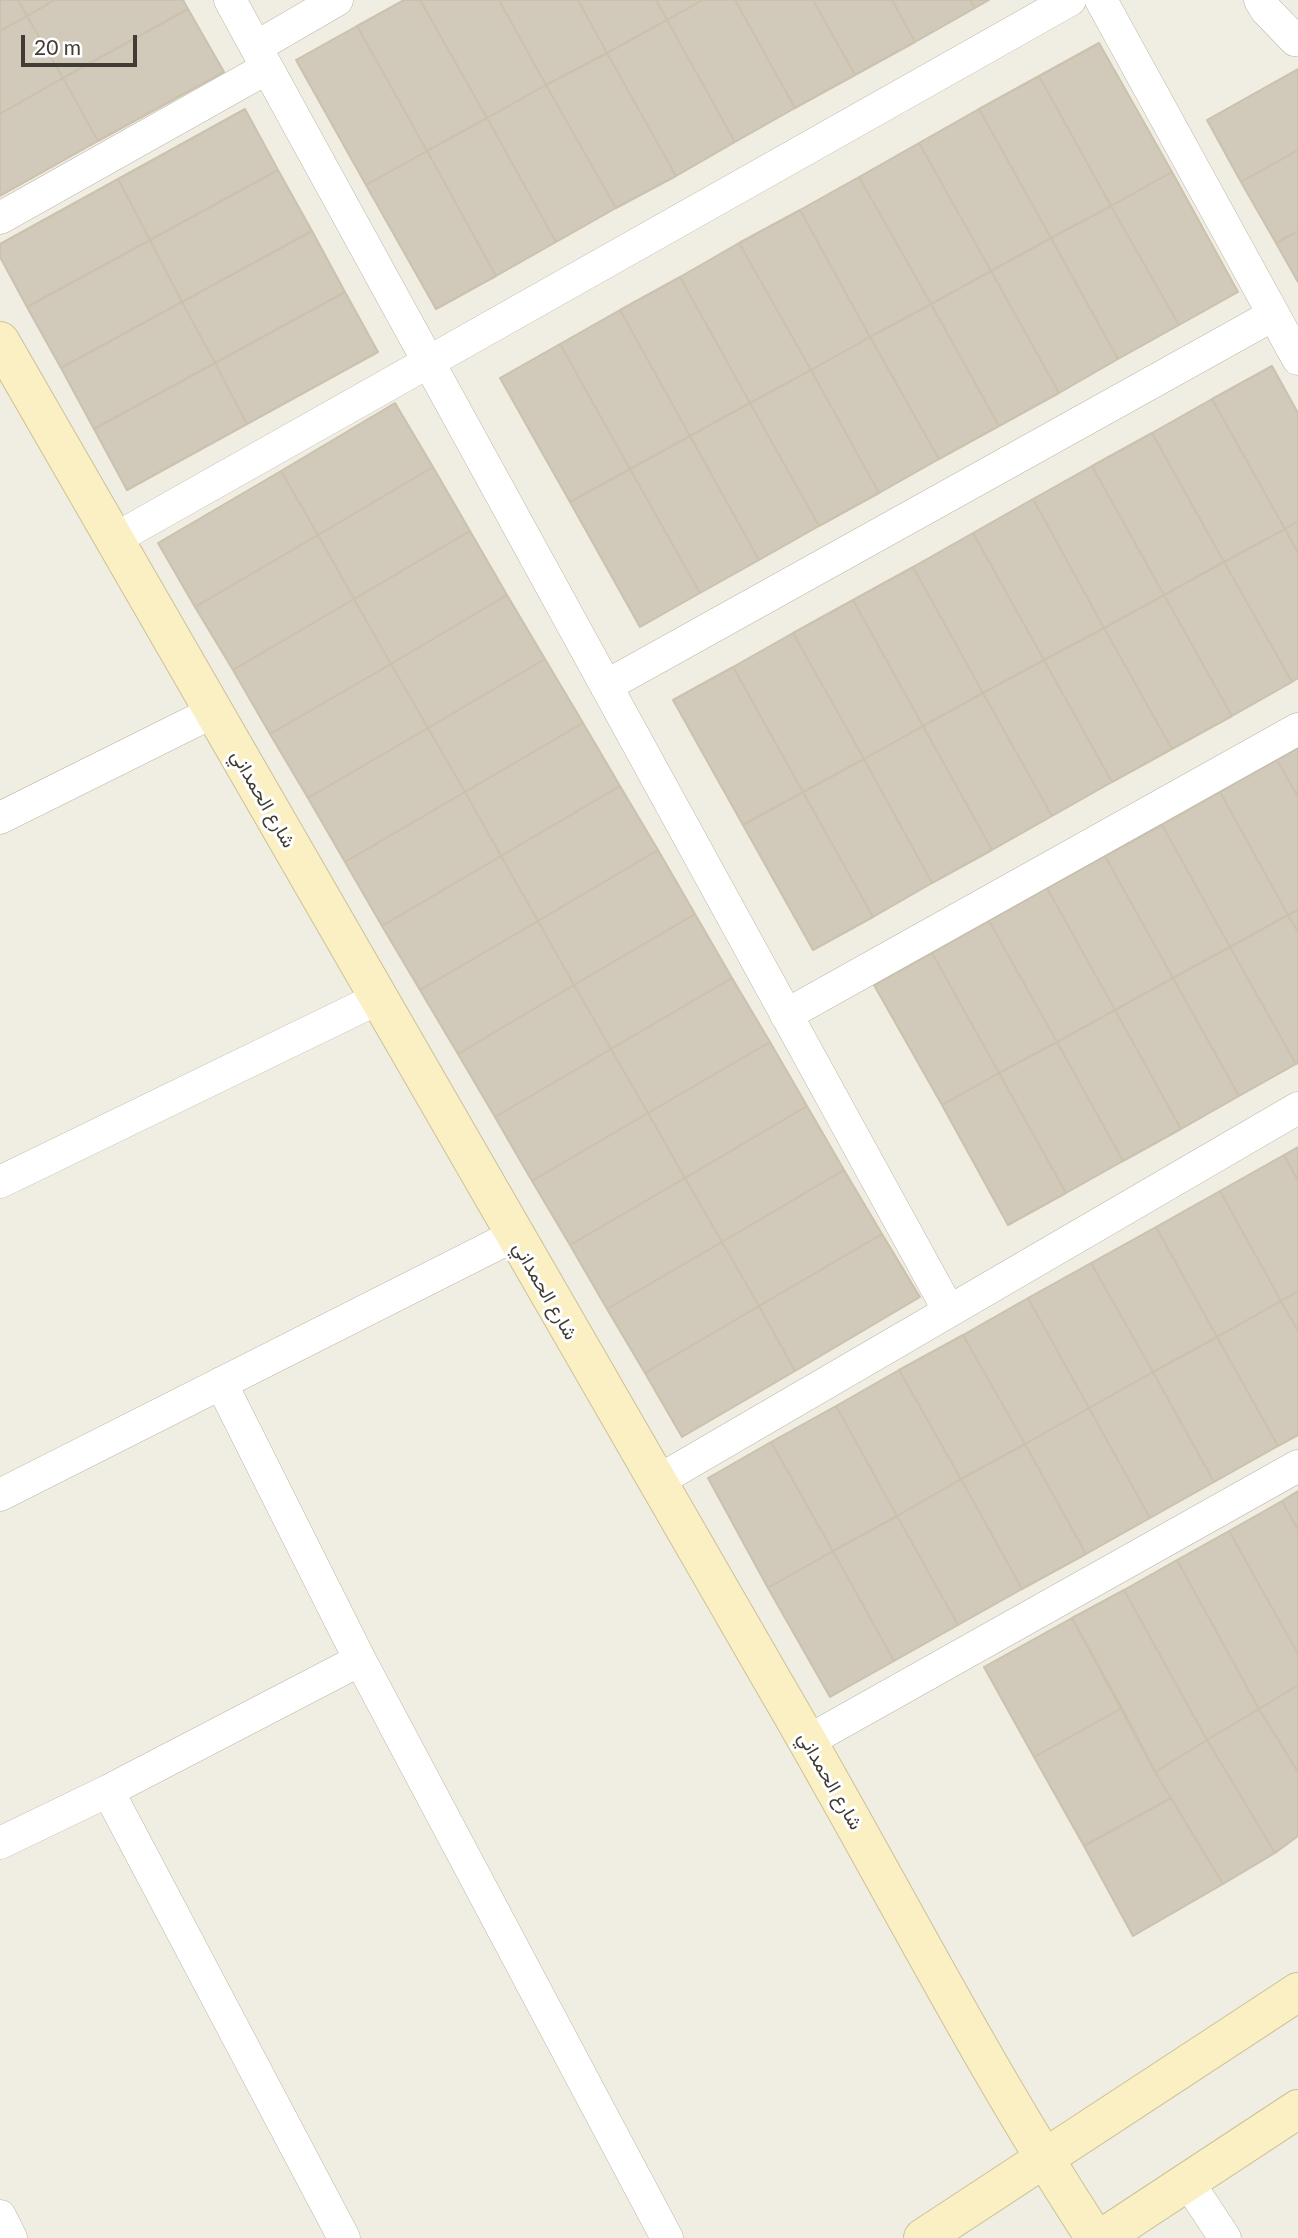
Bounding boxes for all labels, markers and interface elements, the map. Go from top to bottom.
scale bar [24,21,140,65]
text: 20 m [34,34,81,59]
street label: شارع الحمداني [226,746,300,852]
street label: شارع الحمداني [508,1238,582,1344]
street label: شارع الحمداني [793,1728,867,1834]

